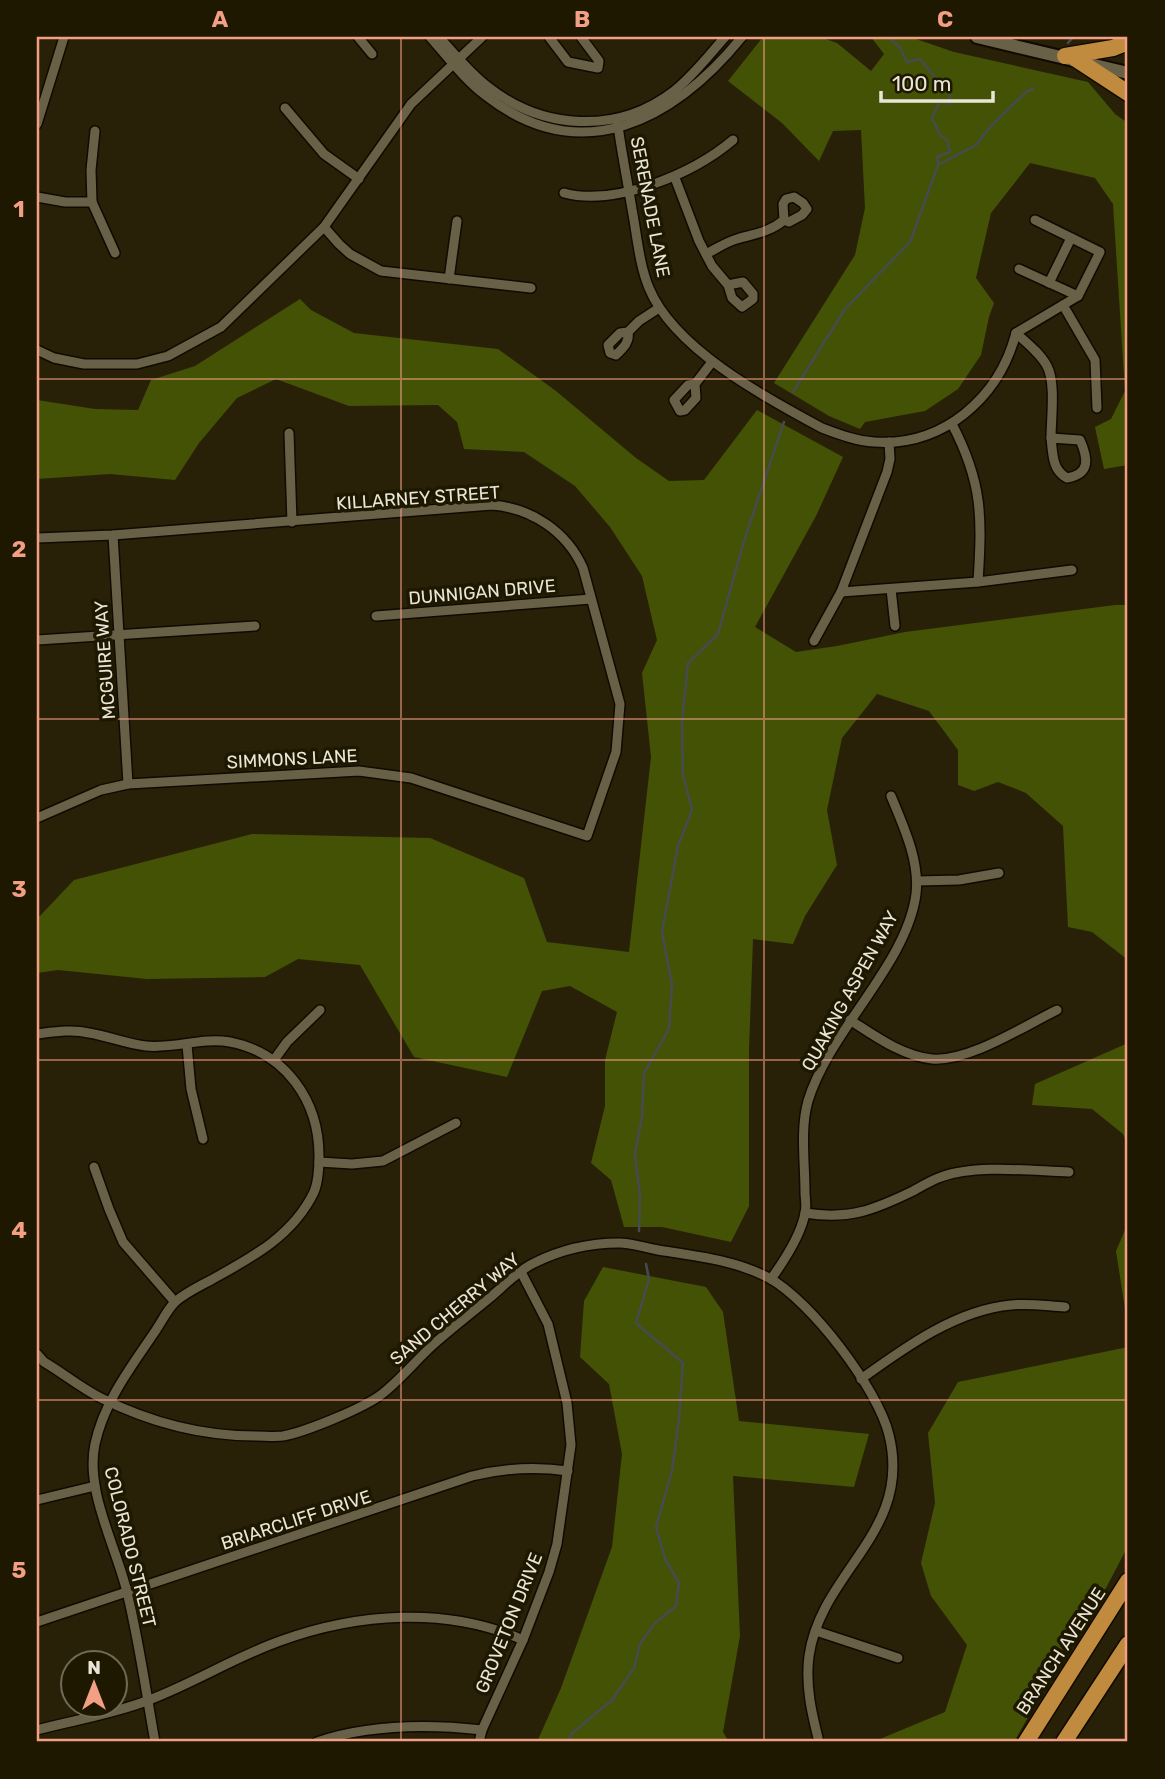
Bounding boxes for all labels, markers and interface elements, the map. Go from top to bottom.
text: A [212,5,229,33]
text: B [574,5,590,33]
text: C [937,5,953,33]
scale bar [881,60,993,104]
text: 100 m [892,71,951,96]
street label: SERENADE LANE [626,135,674,279]
text: 1 [13,195,25,223]
street label: KILLARNEY STREET [335,481,501,515]
text: 2 [12,535,26,563]
street label: DUNNIGAN DRIVE [407,575,557,609]
street label: MCGUIRE WAY [90,599,120,720]
street label: SIMMONS LANE [226,745,358,773]
text: 3 [11,875,27,903]
street label: QUAKING ASPEN WAY [797,907,903,1075]
text: 4 [11,1216,27,1244]
street label: SAND CHERRY WAY [386,1248,525,1370]
street label: COLORADO STREET [99,1464,161,1630]
street label: BRIARCLIFF DRIVE [218,1485,374,1555]
street label: GROVETON DRIVE [471,1550,547,1696]
text: 5 [12,1556,27,1584]
street label: BRANCH AVENUE [1012,1583,1110,1719]
north arrow [60,1650,130,1720]
text: N [87,1656,101,1679]

